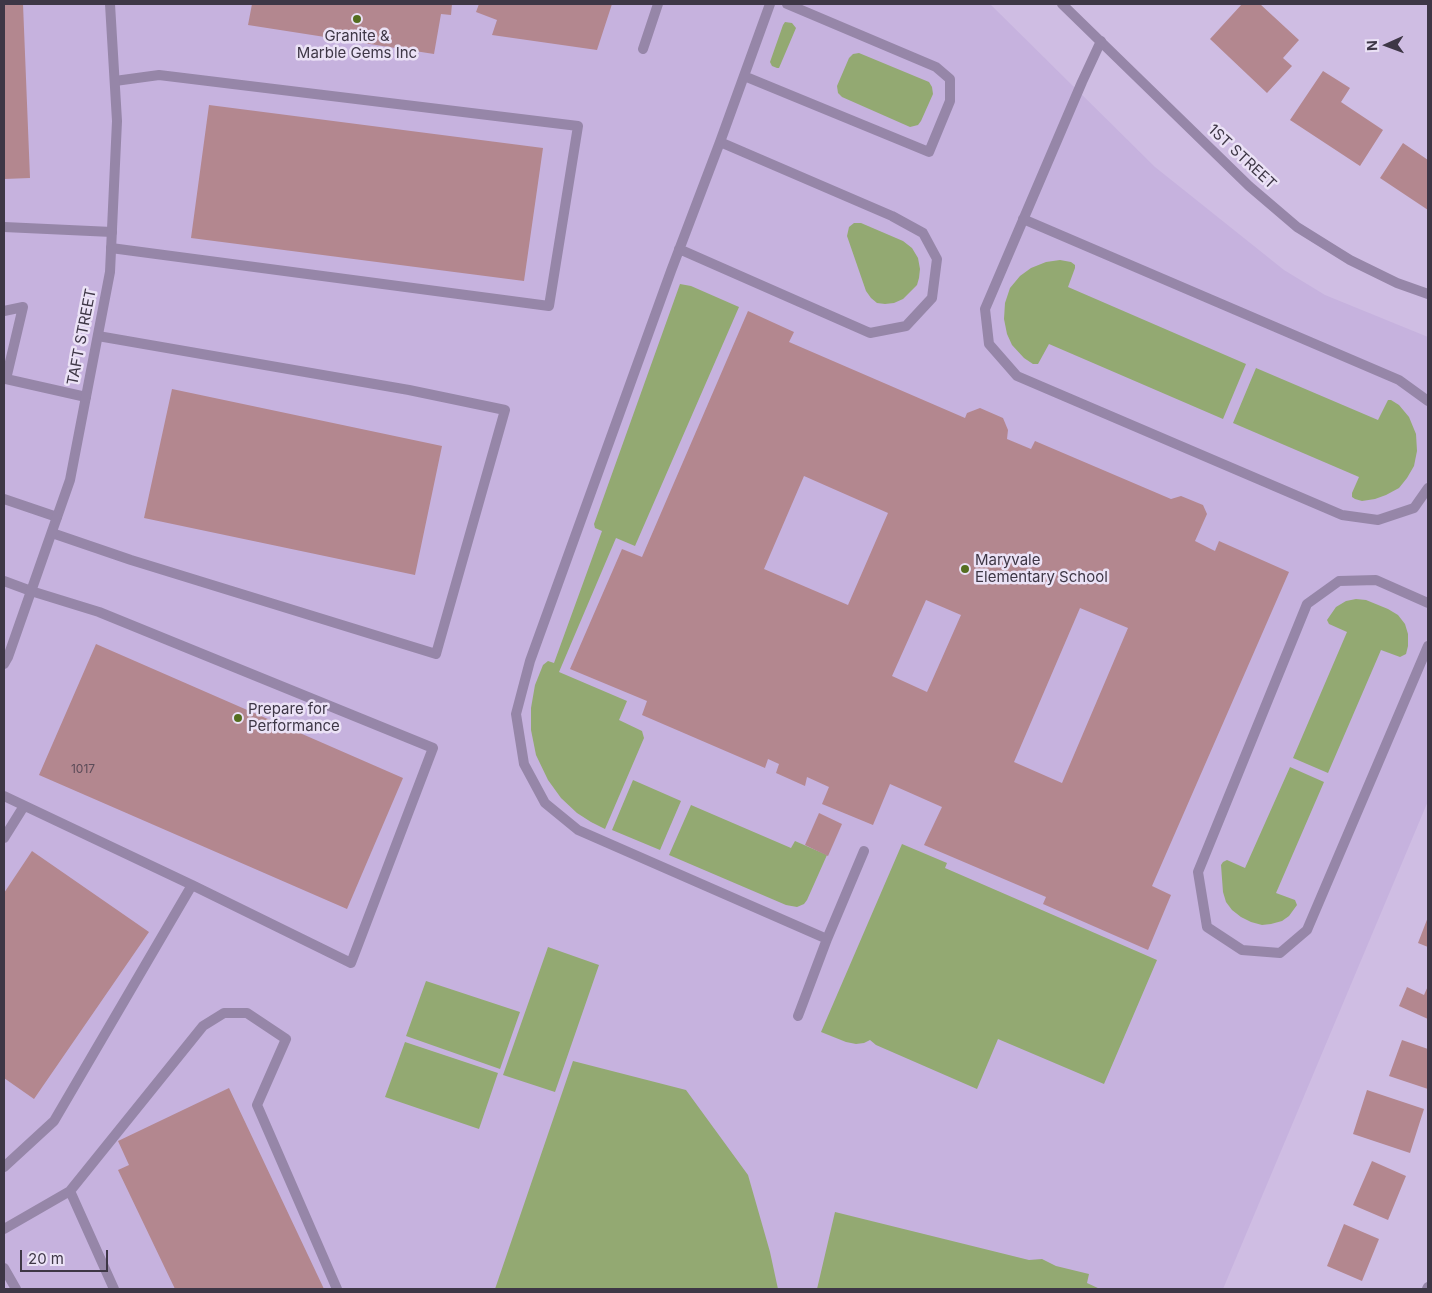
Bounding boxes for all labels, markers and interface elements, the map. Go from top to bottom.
marker: Granite & Marble Gems Inc [351,13,363,25]
north arrow [1362,20,1412,70]
place label: Granite & Marble Gems Inc [297,27,417,62]
text: N [1363,40,1380,51]
street label: 1ST STREET [1204,121,1280,193]
street label: TAFT STREET [64,287,100,387]
place label: Maryvale Elementary School [975,551,1108,586]
marker: Maryvale Elementary School [959,563,971,575]
place label: Prepare for Performance [248,700,340,735]
marker: Prepare for Performance [232,712,244,724]
house number: 1017 [71,762,95,776]
scale bar [22,1240,110,1272]
text: 20 m [28,1249,64,1268]

